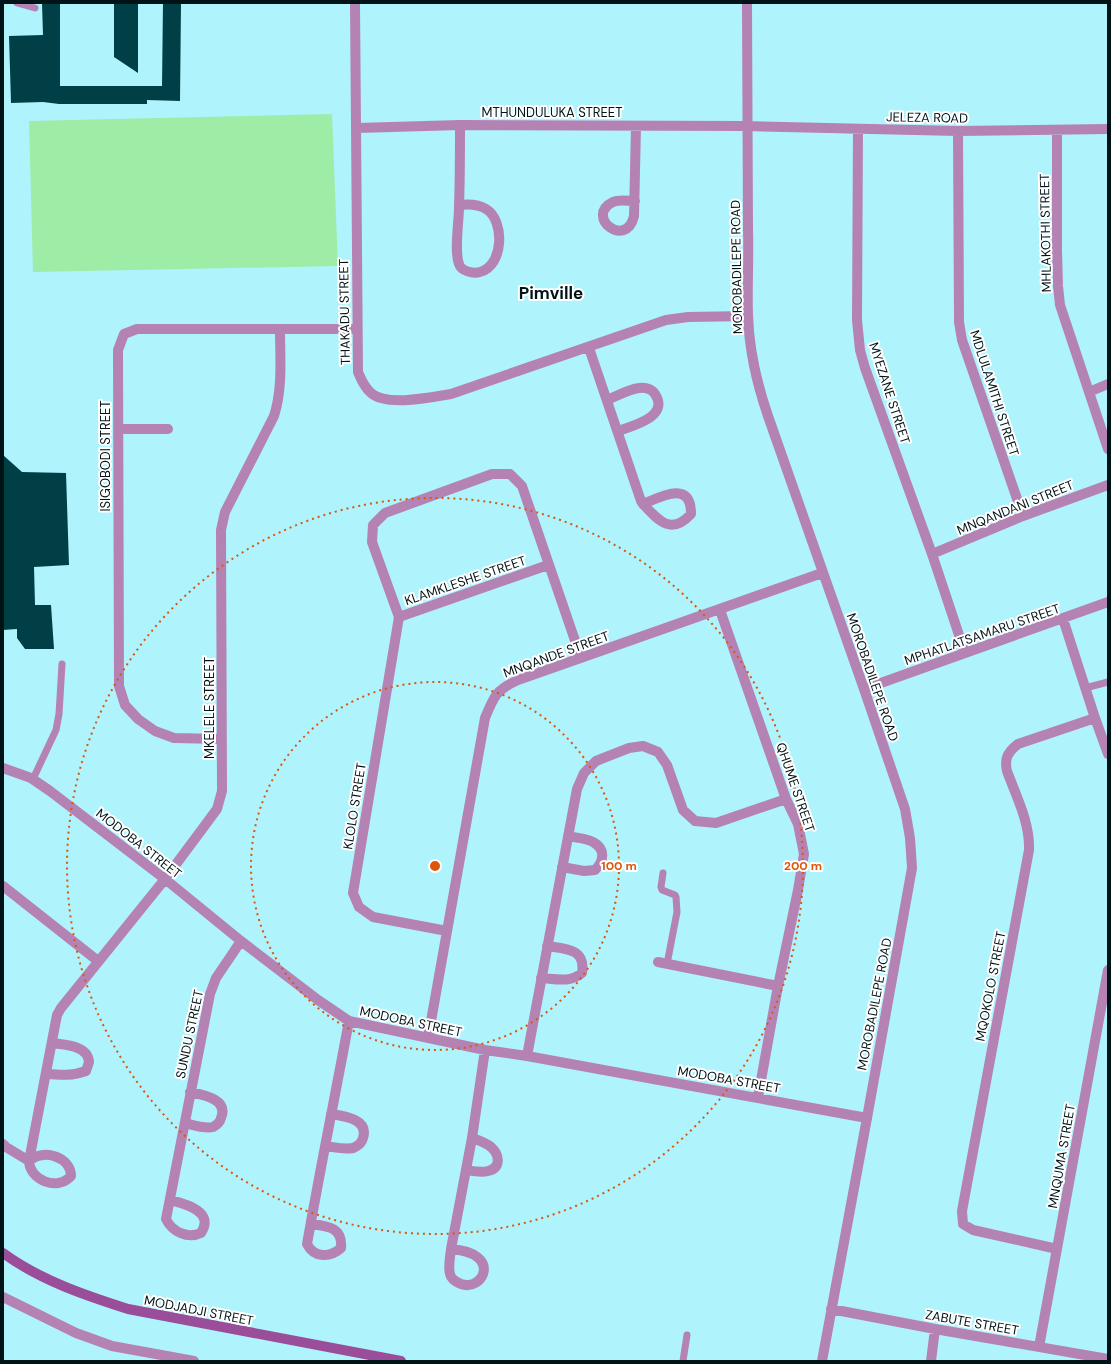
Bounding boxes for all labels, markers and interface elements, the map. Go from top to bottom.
street label: MTHUNDULUKA STREET [481,104,623,121]
street label: JELEZA ROAD [886,108,968,127]
street label: MHLAKOTHI STREET [1036,173,1055,293]
street label: MOROBADILEPE ROAD [727,200,746,334]
street label: THAKADU STREET [335,259,354,365]
district label: Pimville [519,282,583,304]
street label: MDLULAMITHI STREET [966,328,1023,458]
street label: MYEZANE STREET [865,340,914,446]
street label: ISIGOBODI STREET [97,400,114,512]
street label: MNQANDANI STREET [954,476,1076,539]
street label: KLAMKLESHE STREET [402,552,528,609]
street label: MPHATLATSAMARU STREET [902,600,1062,669]
street label: MOROBADILEPE ROAD [843,611,902,743]
street label: MNQANDE STREET [501,627,612,682]
street label: MKELELE STREET [201,657,218,759]
street label: QHUME STREET [772,740,819,834]
street label: KLOLO STREET [339,762,370,851]
street label: MODOBA STREET [92,805,185,882]
text: 100 m [601,858,637,874]
text: 200 m [784,858,822,874]
centre of rings [428,859,442,873]
street label: MQOKOLO STREET [971,929,1010,1043]
street label: MOROBADILEPE ROAD [853,936,896,1072]
street label: SUNDU STREET [172,988,207,1080]
street label: MODOBA STREET [358,1002,464,1041]
street label: MODOBA STREET [676,1062,782,1097]
street label: MNQUMA STREET [1044,1102,1079,1210]
street label: MODJADJI STREET [143,1292,255,1329]
street label: ZABUTE STREET [924,1306,1020,1339]

